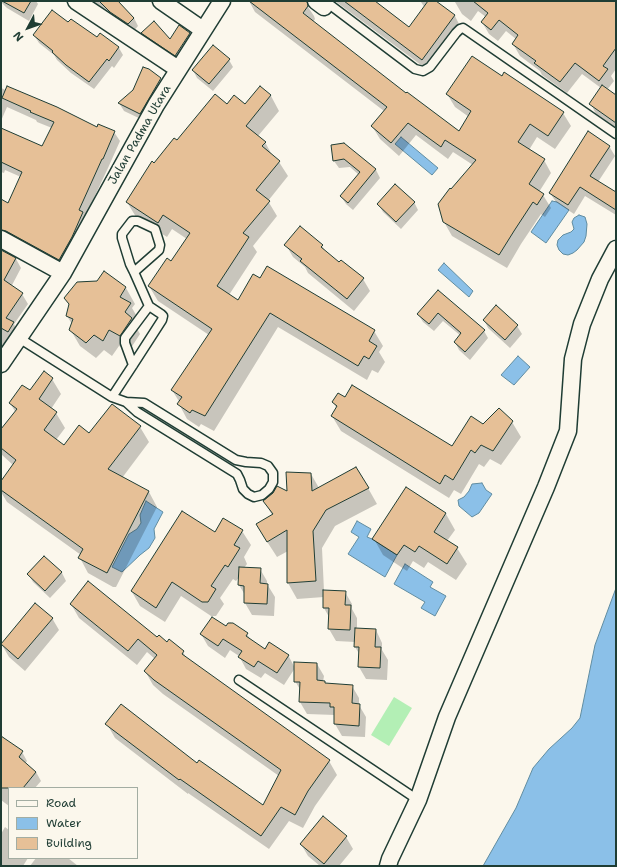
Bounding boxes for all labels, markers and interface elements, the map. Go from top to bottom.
north arrow [8,8,48,48]
text: N [10,28,27,44]
street label: Jalan Padma Utara [106,83,174,187]
legend [8,787,138,859]
text: Road [46,795,76,811]
text: Water [46,815,81,831]
text: Building [46,835,92,851]

